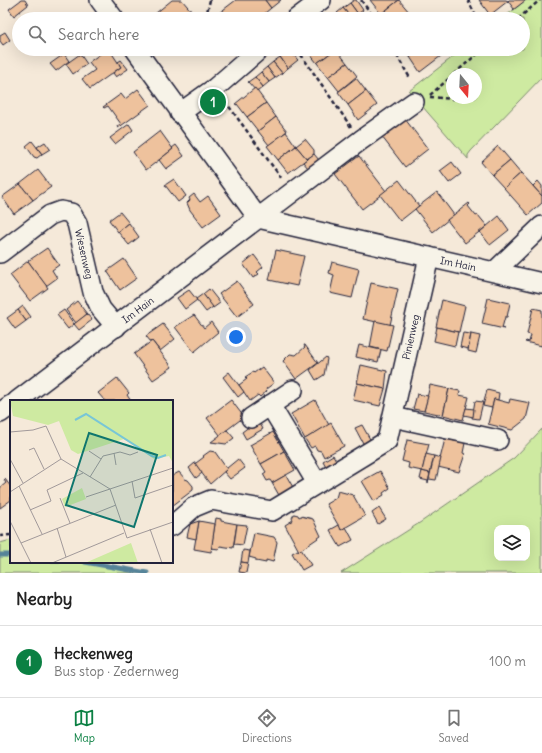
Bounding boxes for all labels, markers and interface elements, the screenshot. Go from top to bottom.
search box [12,12,530,56]
icon: search [26,23,48,45]
text: Search here [58,25,139,44]
north arrow [446,68,482,104]
pin: 1 [200,87,226,117]
street label: Wiesenweg [72,228,96,280]
street label: Im Hain [439,254,477,274]
street label: Im Hain [120,294,157,326]
street label: Pinienweg [399,313,423,361]
your location [226,327,246,347]
inset map [10,400,173,563]
map controls [494,525,530,561]
button: layers [494,525,530,561]
text: Nearby [16,588,72,610]
text: Heckenweg [54,644,133,663]
text: 1 [26,653,32,670]
text: 100 m [489,653,526,670]
text: Bus stop · Zedernweg [54,663,179,680]
tab: Map [73,707,95,745]
tab: Directions [242,707,292,745]
tab: Saved [438,707,469,745]

